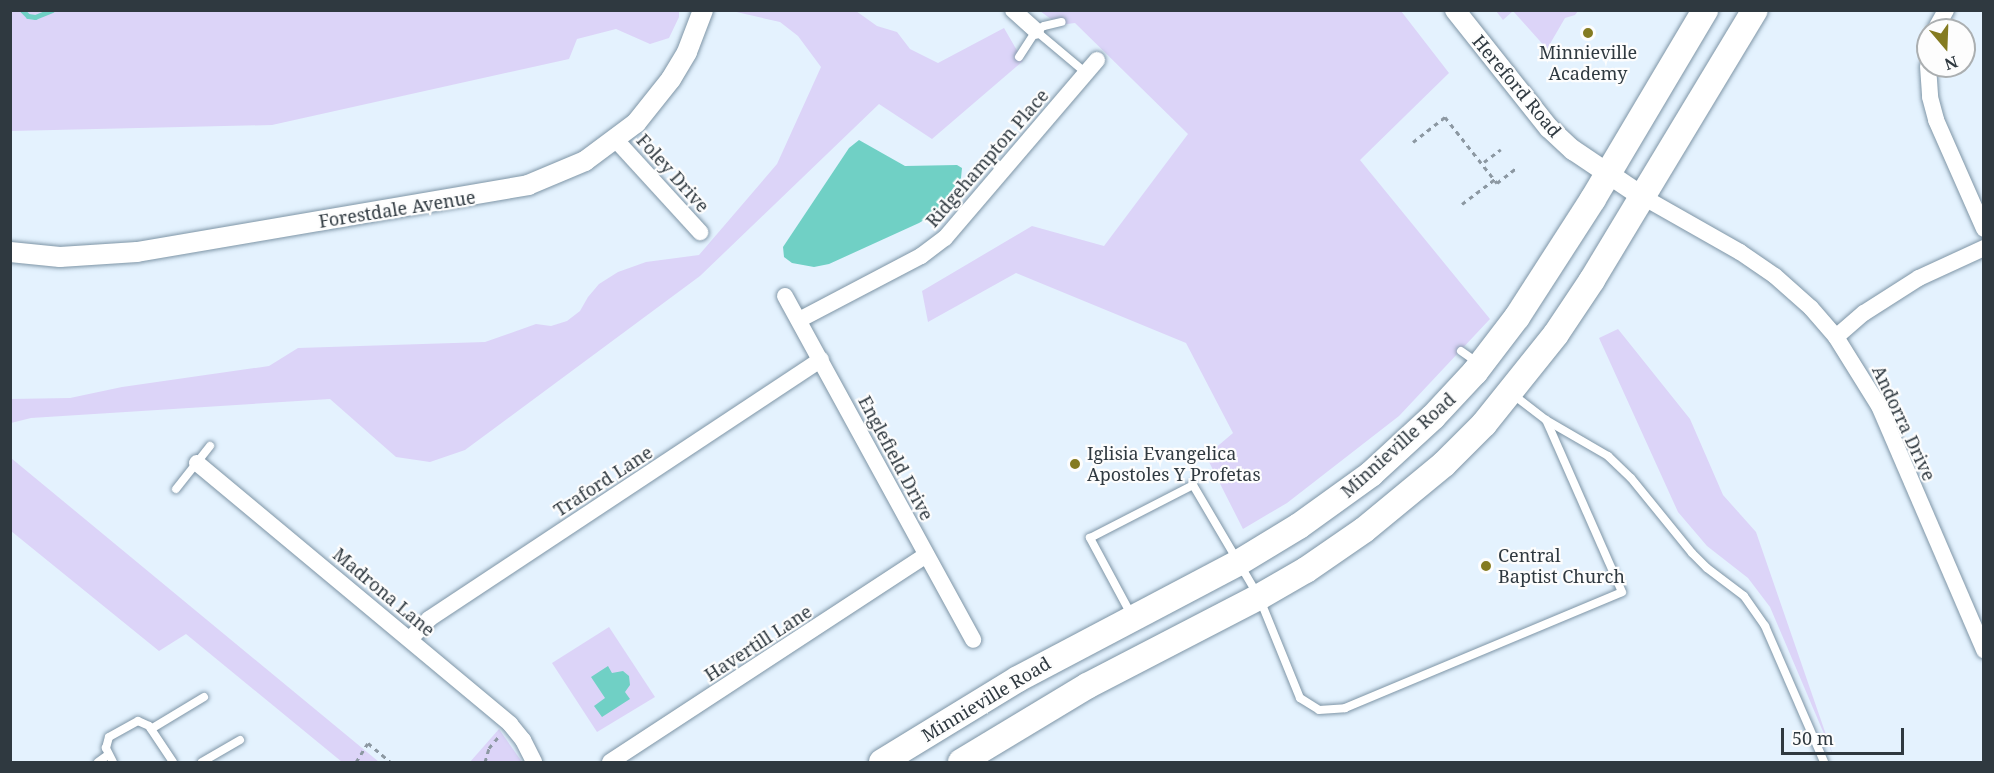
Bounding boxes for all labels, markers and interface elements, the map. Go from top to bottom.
north arrow [1916,18,1976,78]
marker: Minnieville Academy [1581,26,1595,40]
street label: Hereford Road [1468,31,1566,141]
place label: Minnieville Academy [1539,42,1637,84]
text: N [1942,51,1961,76]
street label: Ridgehampton Place [921,85,1053,231]
street label: Foley Drive [632,129,714,217]
street label: Forestdale Avenue [317,186,477,232]
street label: Andorra Drive [1868,362,1940,484]
street label: Minnieville Road [1336,388,1460,502]
street label: Englefield Drive [854,392,938,524]
street label: Traford Lane [550,441,656,521]
place label: Iglisia Evangelica Apostoles Y Profetas [1087,443,1261,486]
marker: Iglisia Evangelica Apostoles Y Profetas [1068,457,1082,471]
street label: Madrona Lane [329,543,439,641]
place label: Central Baptist Church [1498,545,1625,588]
marker: Central Baptist Church [1479,559,1493,573]
street label: Havertill Lane [700,600,816,686]
street label: Minnieville Road [918,652,1054,746]
scale bar [1784,716,1907,754]
text: 50 m [1792,726,1834,750]

